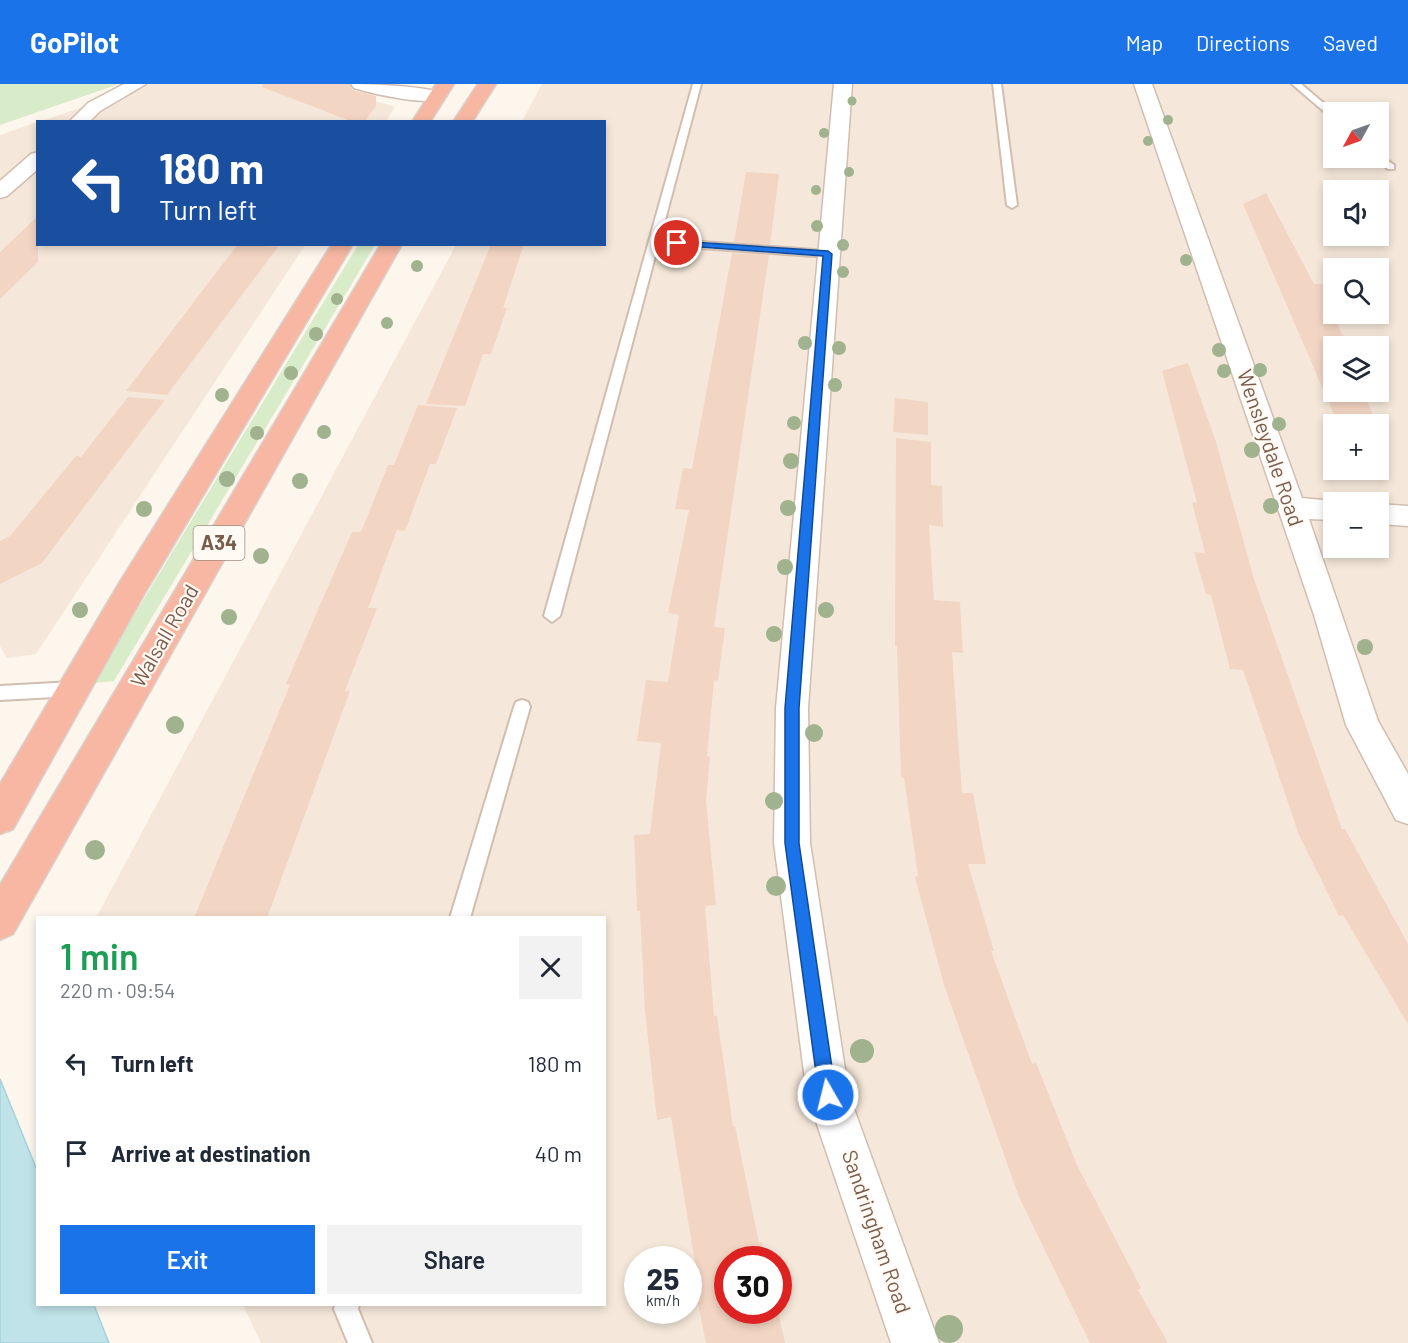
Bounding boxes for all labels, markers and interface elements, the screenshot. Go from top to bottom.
text: GoPilot [30,25,119,59]
text: Map [1126,30,1163,55]
text: Directions [1196,30,1290,55]
text: Saved [1323,30,1378,55]
north arrow [1323,102,1389,168]
map controls [1323,102,1389,558]
text: 180 m [159,142,264,192]
icon: left [60,144,138,222]
button: sound [1323,180,1389,246]
text: Turn left [159,193,257,225]
pin [651,217,702,268]
icon: arrive [660,226,693,259]
button: search [1323,258,1389,324]
button: layers [1323,336,1389,402]
street label: Wensleydale Road [1233,366,1310,529]
button: + [1323,414,1389,480]
button: − [1323,492,1389,558]
road number: A34 [194,526,244,560]
street label: Walsall Road [124,580,203,691]
text: 1 min [60,934,139,977]
button: close [519,936,582,999]
text: 220 m · 09:54 [60,978,175,1002]
icon: left [60,1047,93,1080]
text: Turn left [111,1050,194,1076]
text: 180 m [528,1050,582,1076]
position arrow [796,1063,860,1127]
icon: arrive [60,1137,93,1170]
text: Arrive at destination [111,1140,310,1166]
text: 40 m [535,1140,582,1166]
street label: Sandringham Road [838,1147,917,1317]
button: Exit [60,1225,315,1294]
button: Share [327,1225,582,1294]
speed limit sign: 30 [714,1246,792,1324]
text: 25 [647,1260,679,1296]
text: km/h [646,1291,680,1309]

